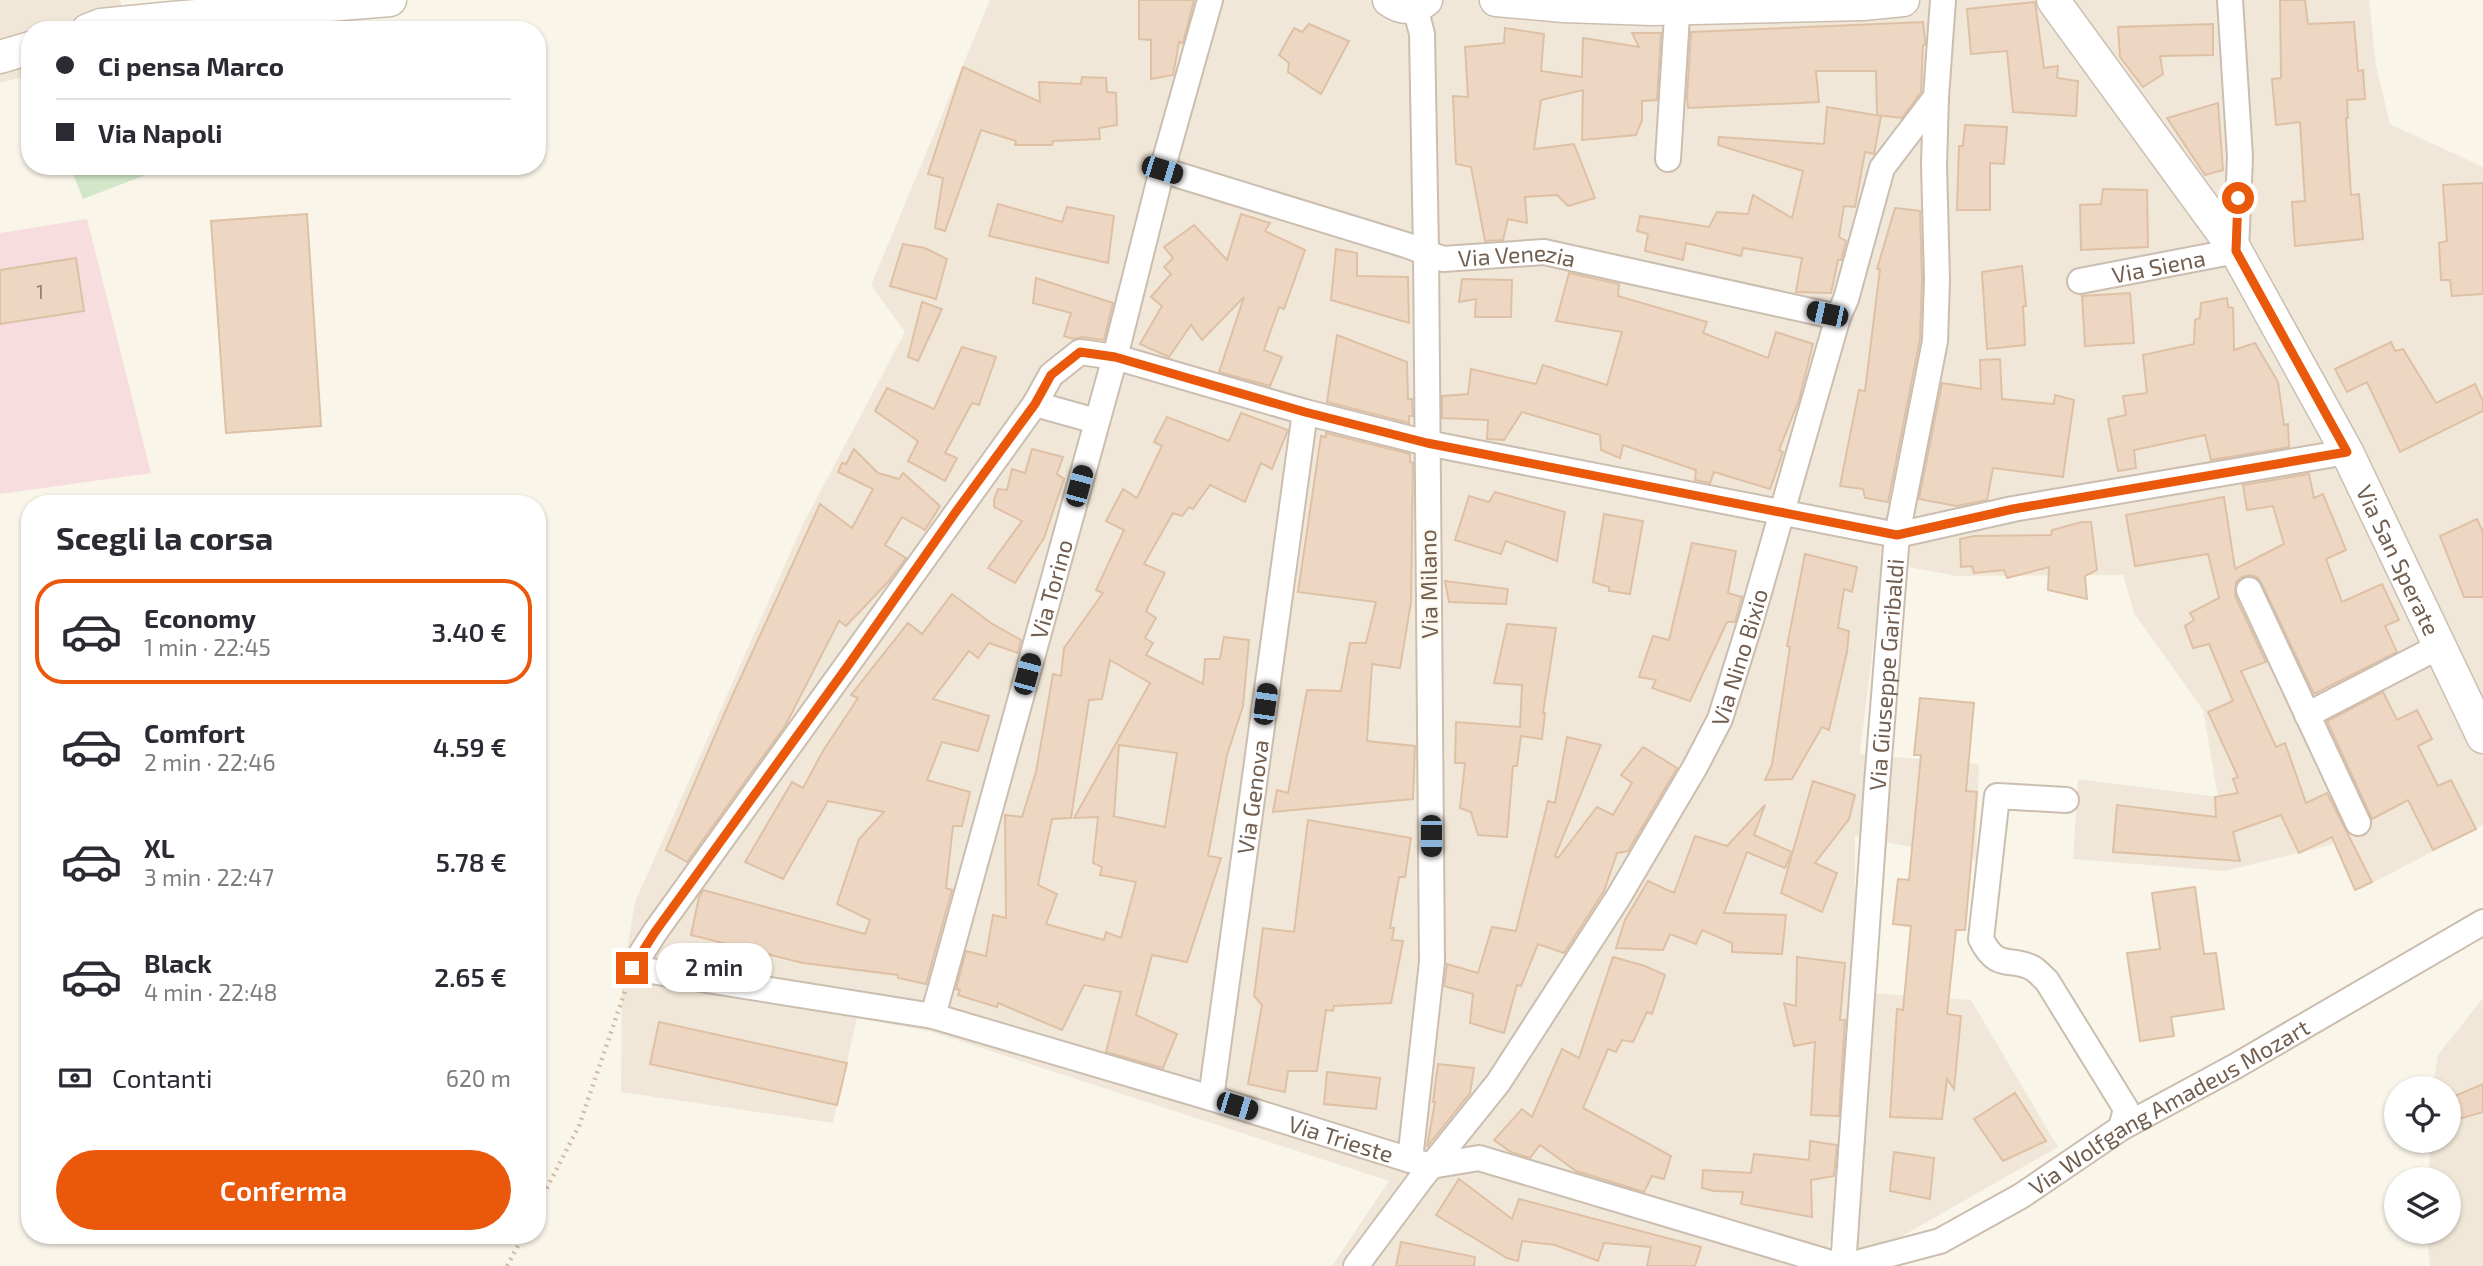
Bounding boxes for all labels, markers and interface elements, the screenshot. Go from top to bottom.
text: Ci pensa Marco [98,50,284,81]
text: Via Napoli [98,117,223,148]
car [1139,154,1186,186]
route start [2222,182,2254,214]
street label: Via Venezia [1457,238,1578,273]
street label: Via Siena [2110,243,2208,289]
house number: 1 [36,280,44,303]
car [1805,299,1850,329]
car [1064,463,1095,509]
street label: Via San Sperate [2351,480,2446,640]
text: Scegli la corsa [56,518,273,556]
street label: Via Milano [1413,529,1443,639]
street label: Via Torino [1024,536,1078,642]
street label: Via Giuseppe Garibaldi [1863,557,1909,791]
street label: Via Nino Bixio [1705,585,1773,729]
icon: car [60,600,123,663]
text: Economy [144,602,256,633]
text: 3.40 € [432,616,507,647]
text: 1 min · 22:45 [144,633,271,661]
car [1012,651,1043,697]
car [1252,682,1279,726]
icon: car [60,715,123,778]
text: Comfort [144,717,245,748]
text: 4.59 € [433,731,507,762]
street label: Via Genova [1231,738,1274,856]
text: 2 min · 22:46 [144,748,276,776]
car [1421,815,1442,857]
icon: car [60,830,123,893]
text: XL [144,832,175,863]
text: 5.78 € [436,846,507,877]
text: 3 min · 22:47 [144,863,274,891]
callout: 2 min [656,944,772,992]
icon: car [60,945,123,1008]
text: Black [144,947,212,978]
route end [616,952,648,984]
text: 2 min [685,953,743,981]
text: 2.65 € [434,961,507,992]
text: 4 min · 22:48 [144,978,278,1006]
street label: Via Wolfgang Amadeus Mozart [2023,1012,2314,1201]
icon: cash [56,1059,94,1097]
text: Contanti [112,1062,212,1093]
text: 620 m [446,1064,511,1092]
map controls [2384,1076,2461,1244]
button: locate [2384,1076,2461,1153]
car [1214,1090,1261,1122]
street label: Via Trieste [1285,1109,1397,1168]
button: Conferma [56,1150,511,1230]
button: layers [2384,1167,2461,1244]

